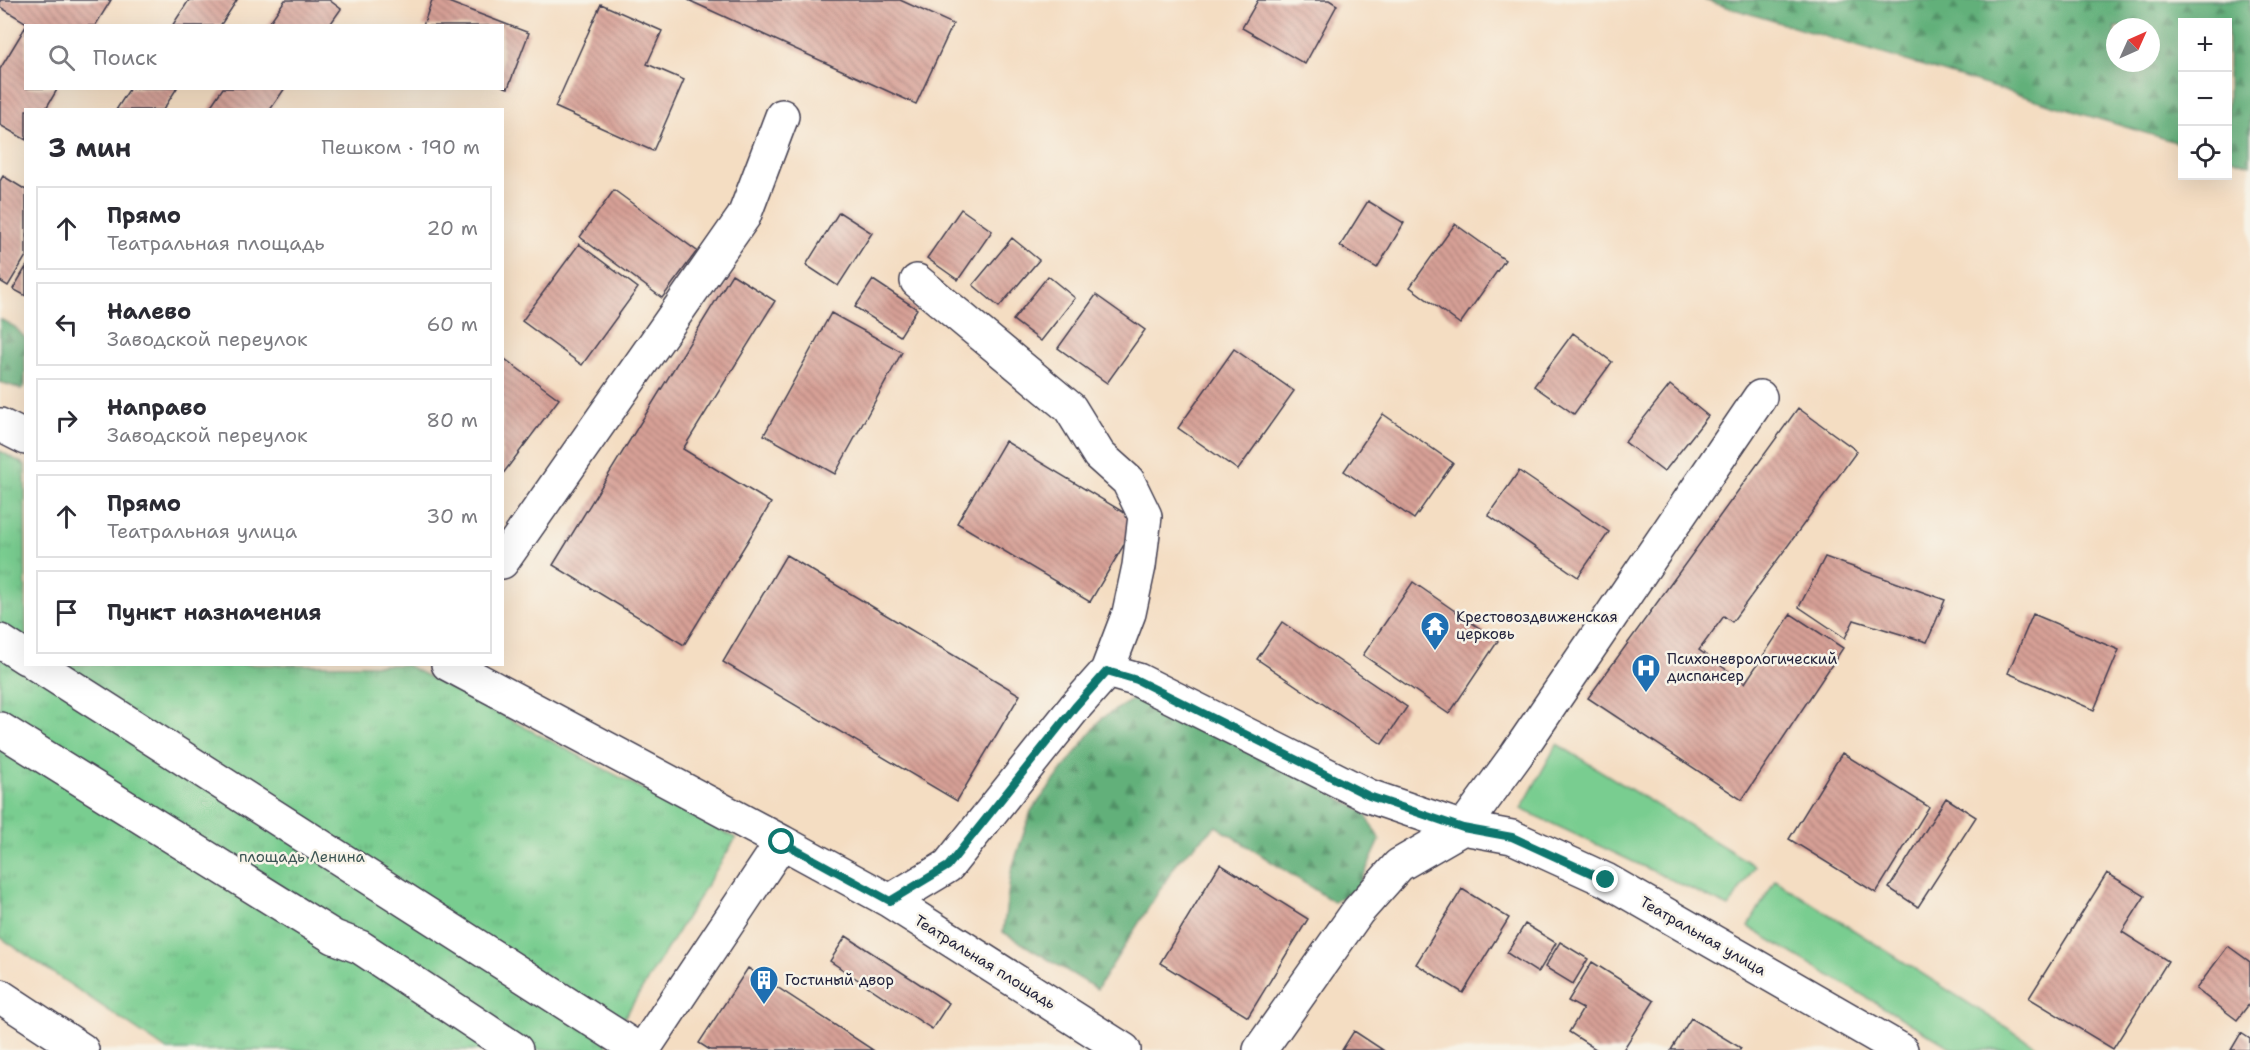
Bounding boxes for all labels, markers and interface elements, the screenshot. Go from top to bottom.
north arrow [2106,18,2160,72]
map controls [2178,18,2232,180]
button: + [2178,18,2232,72]
search box [24,24,504,90]
icon: search [45,41,78,74]
text: Поиск [93,43,157,72]
button: − [2178,72,2232,126]
button: locate [2178,126,2232,180]
text: 3 мин [48,130,131,165]
text: Пешком · 190 m [322,134,480,160]
text: Прямо [107,201,181,230]
icon: ahead [50,212,83,245]
text: 20 m [427,215,478,241]
text: Театральная площадь [107,230,325,256]
text: Налево [107,297,191,326]
icon: left [50,308,83,341]
text: 60 m [426,311,478,337]
text: Заводской переулок [107,326,308,352]
text: Направо [107,393,207,422]
icon: right [50,404,83,437]
text: 80 m [426,407,478,433]
text: Заводской переулок [107,422,308,448]
text: Прямо [107,489,181,518]
icon: ahead [50,500,83,533]
text: 30 m [426,503,478,529]
text: Театральная улица [107,518,297,544]
icon: arrive [50,596,83,629]
text: Пункт назначения [107,598,321,627]
place label: Крестовоздвиженская церковь [1456,607,1618,644]
temple icon: Крестовоздвиженская церковь [1419,610,1451,652]
place label: Психоневрологический диспансер [1667,649,1837,686]
hospital icon: Психоневрологический диспансер [1630,652,1662,694]
route start [768,828,794,854]
park label: площадь Ленина [239,847,366,867]
route end [1592,866,1618,892]
street label: Театральная улица [1636,892,1770,981]
street label: Театральная площадь [910,910,1060,1014]
building icon: Гостиный двор [748,964,780,1006]
place label: Гостиный двор [785,970,894,990]

